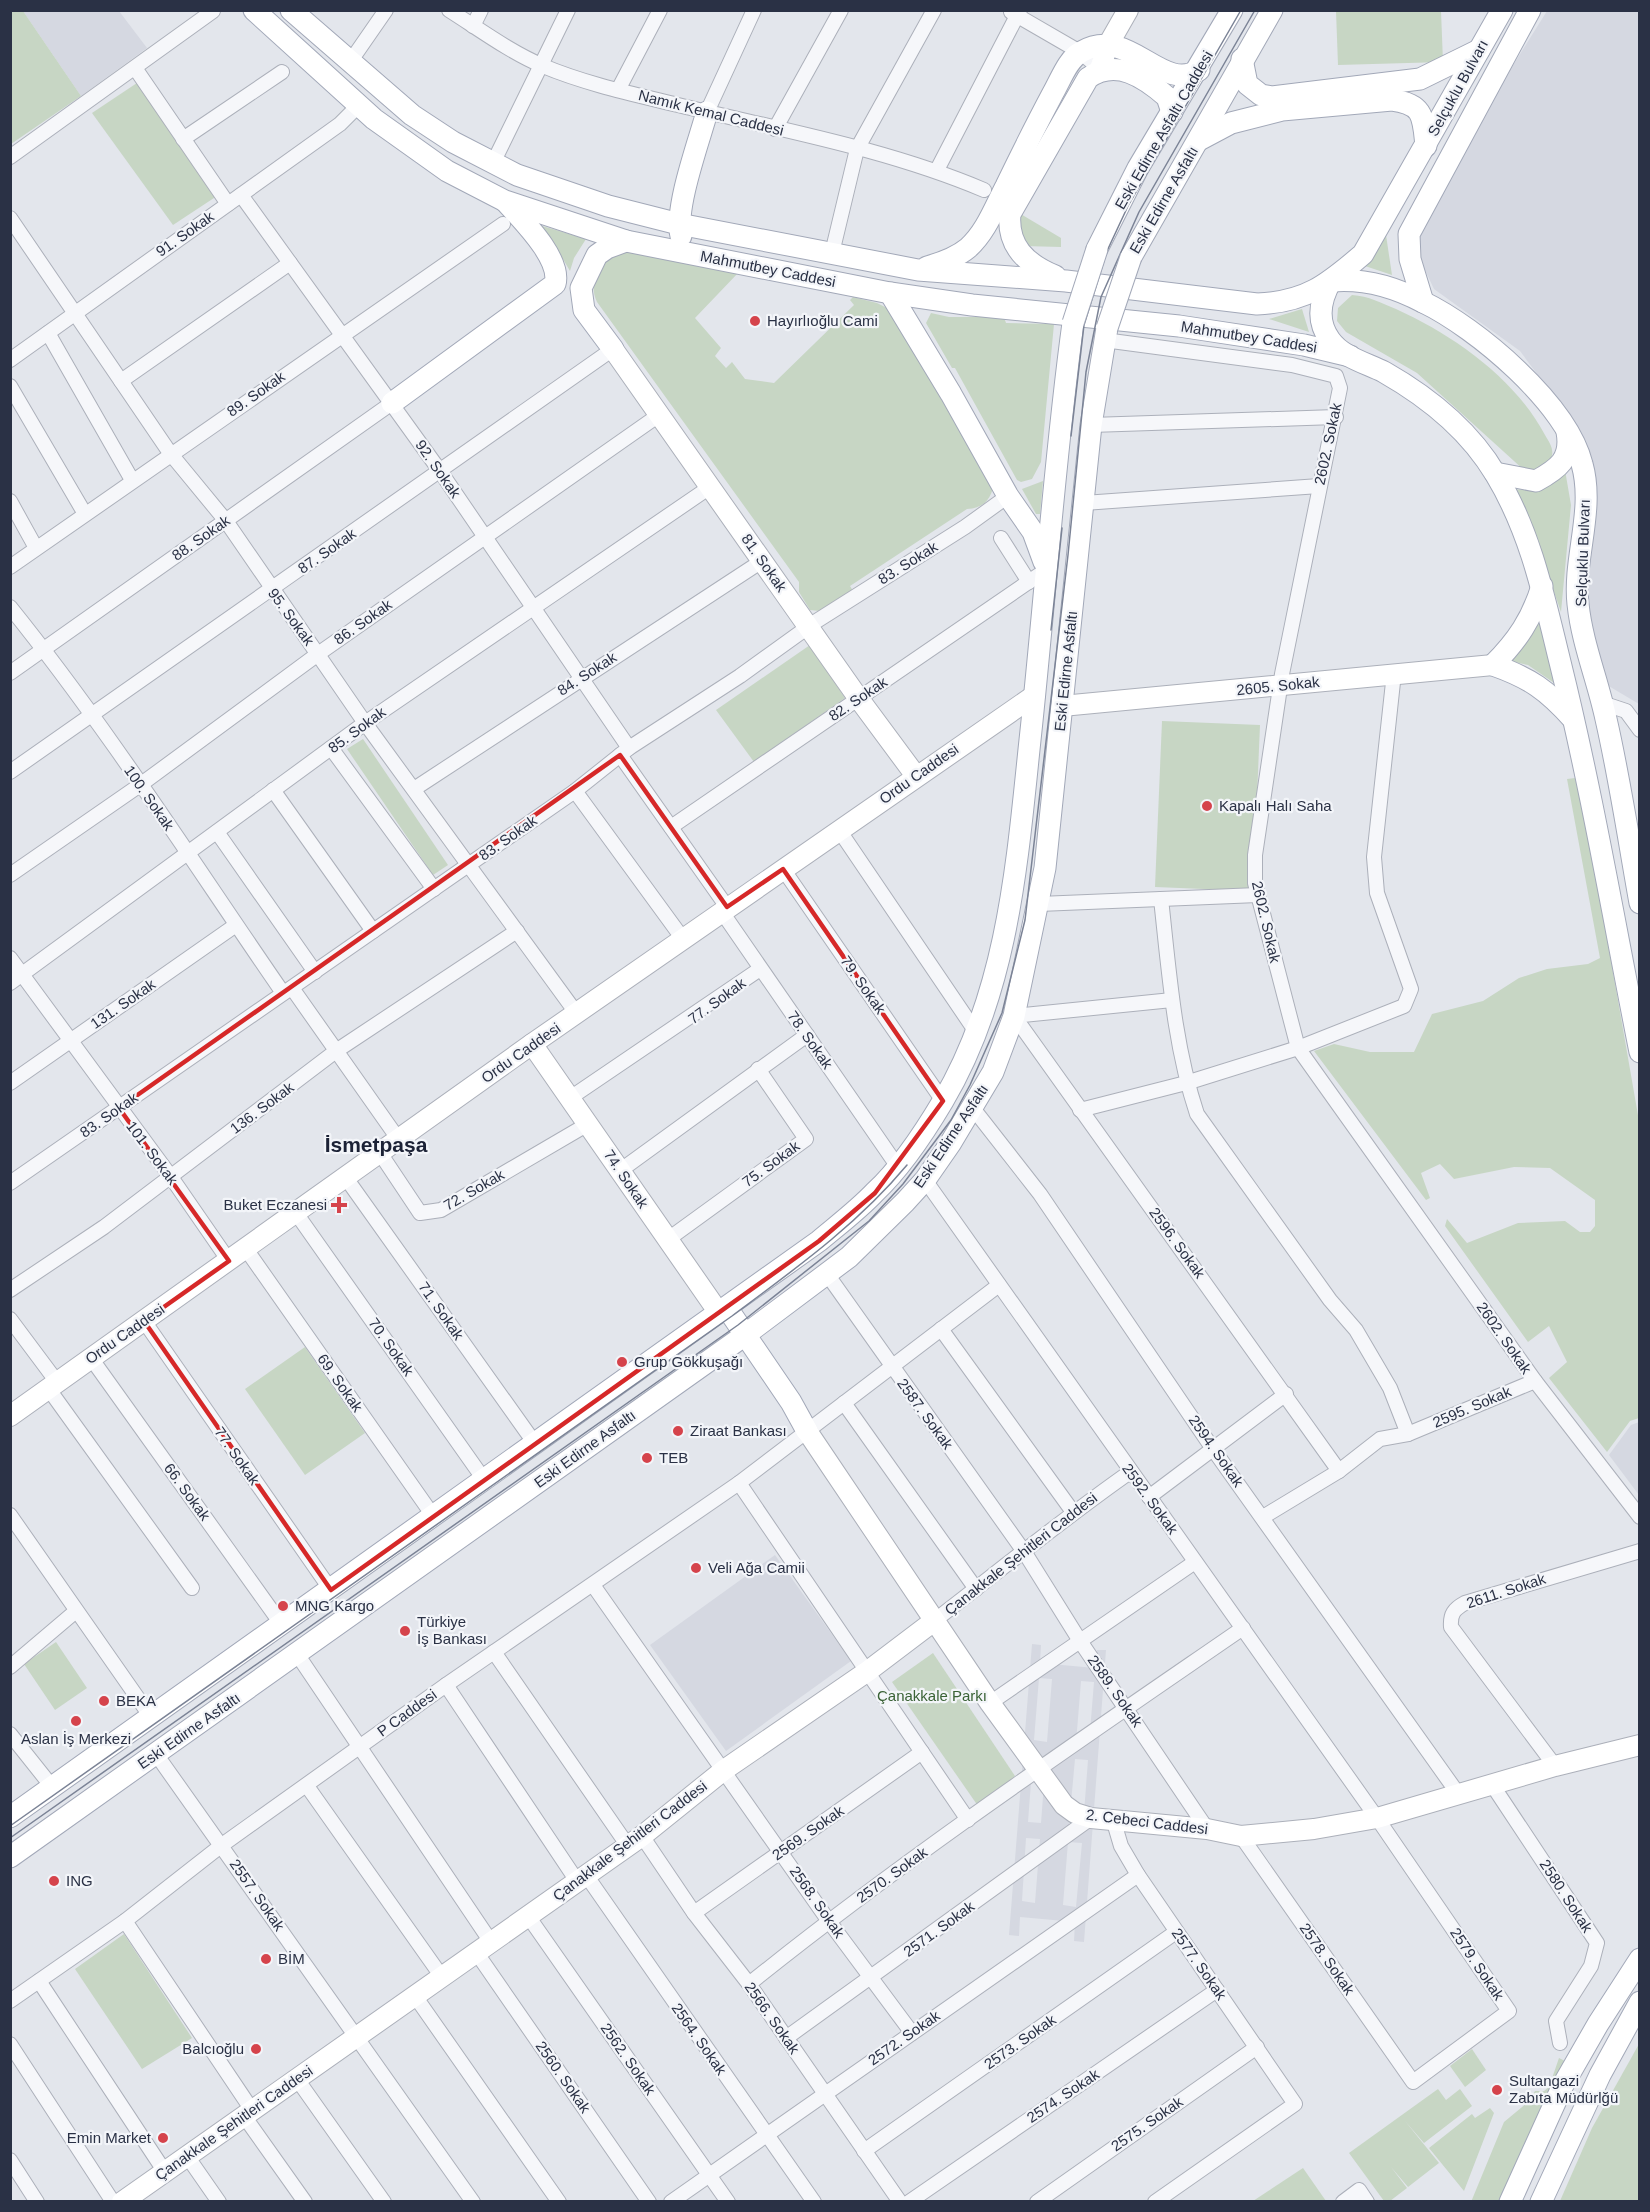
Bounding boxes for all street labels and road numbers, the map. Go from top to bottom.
street label: Selçuklu Bulvarı [1424,37,1491,139]
street label: Eski Edirne Asfaltı Caddesi [1111,47,1217,213]
street label: Namık Kemal Caddesi [637,86,786,139]
street label: Eski Edirne Asfaltı [1126,143,1202,257]
street label: 91. Sokak [153,207,217,260]
street label: Mahmutbey Caddesi [699,247,837,290]
street label: Mahmutbey Caddesi [1180,317,1318,356]
street label: 89. Sokak [224,367,288,420]
street label: 2602. Sokak [1311,401,1345,486]
street label: 92. Sokak [412,437,465,501]
street label: Selçuklu Bulvarı [1572,499,1593,607]
street label: 88. Sokak [169,511,233,564]
street label: 87. Sokak [295,524,359,577]
street label: 81. Sokak [738,531,791,595]
street label: 83. Sokak [875,537,941,587]
street label: 95. Sokak [265,585,318,649]
street label: 86. Sokak [331,595,395,648]
street label: Eski Edirne Asfaltı [1051,610,1080,732]
street label: 84. Sokak [554,648,620,699]
street label: 82. Sokak [825,673,891,724]
street label: 2605. Sokak [1236,673,1321,698]
street label: 85. Sokak [325,703,389,756]
street label: Ordu Caddesi [876,740,961,807]
street label: 100. Sokak [121,762,178,834]
street label: 83. Sokak [476,811,540,864]
street label: 2602. Sokak [1249,879,1284,965]
street label: 79. Sokak [837,953,890,1017]
street label: 77. Sokak [685,974,749,1027]
street label: 131. Sokak [87,975,159,1032]
street label: 78. Sokak [784,1008,837,1072]
street label: Ordu Caddesi [478,1019,563,1086]
street label: 136. Sokak [227,1078,297,1137]
street label: Eski Edirne Asfaltı [910,1081,991,1191]
street label: 83. Sokak [77,1088,141,1141]
street label: 101. Sokak [123,1118,182,1188]
street label: 75. Sokak [739,1137,803,1190]
street label: 74. Sokak [601,1146,652,1212]
street label: 72. Sokak [441,1165,507,1214]
street label: 2596. Sokak [1146,1204,1209,1282]
street label: 71. Sokak [415,1279,468,1343]
street label: 2602. Sokak [1474,1299,1536,1377]
street label: Ordu Caddesi [82,1300,167,1367]
street label: 70. Sokak [365,1315,418,1379]
street label: 69. Sokak [314,1351,367,1415]
street label: 2587. Sokak [894,1375,957,1453]
street label: 2595. Sokak [1430,1382,1514,1431]
street label: Eski Edirne Asfaltı [531,1406,639,1491]
street label: 2594. Sokak [1186,1412,1248,1490]
street label: 77. Sokak [211,1424,264,1488]
street label: 66. Sokak [161,1460,214,1524]
street label: 2592. Sokak [1119,1460,1182,1538]
street label: Çanakkale Şehitleri Caddesi [941,1489,1100,1618]
street label: 2611. Sokak [1464,1570,1548,1611]
street label: 2589. Sokak [1085,1652,1147,1730]
street label: P Caddesi [374,1685,440,1740]
street label: Eski Edirne Asfaltı [134,1689,243,1772]
street label: Çanakkale Şehitleri Caddesi [549,1777,710,1904]
street label: 2569. Sokak [769,1801,847,1863]
street label: 2. Cebeci Caddesi [1085,1806,1209,1837]
street label: 2570. Sokak [853,1843,931,1906]
street label: 2557. Sokak [227,1856,289,1934]
street label: 2580. Sokak [1537,1856,1597,1936]
street label: 2568. Sokak [787,1863,849,1941]
street label: 2571. Sokak [900,1897,978,1960]
street label: 2578. Sokak [1297,1920,1359,1998]
street label: 2579. Sokak [1447,1924,1508,2003]
street label: 2577. Sokak [1169,1925,1231,2003]
street label: 2566. Sokak [742,1979,804,2057]
street label: 2564. Sokak [669,2000,731,2078]
street label: 2572. Sokak [865,2006,943,2068]
street label: 2573. Sokak [981,2010,1059,2072]
street label: 2562. Sokak [598,2020,660,2098]
street label: 2560. Sokak [533,2038,595,2116]
street label: Çanakkale Şehitleri Caddesi [152,2062,316,2184]
street label: 2574. Sokak [1023,2065,1102,2126]
street label: 2575. Sokak [1108,2092,1186,2154]

